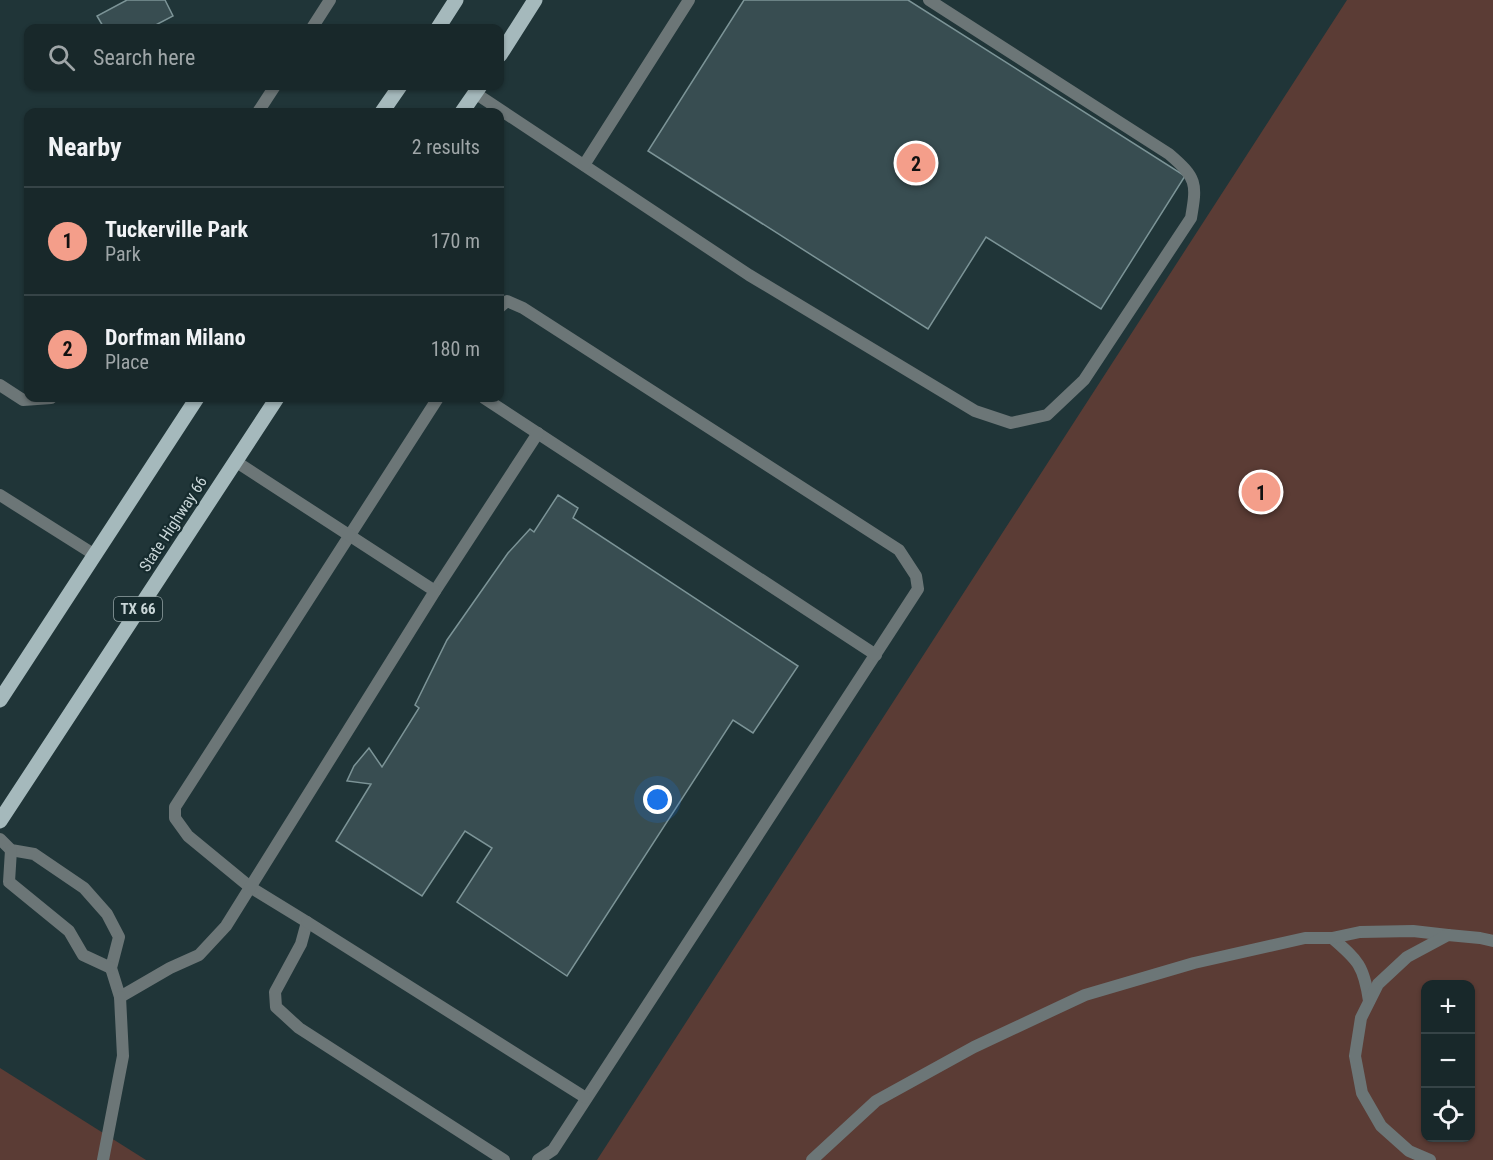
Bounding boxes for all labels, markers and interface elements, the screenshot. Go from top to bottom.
search box [24,24,504,90]
icon: search [45,41,78,74]
text: Search here [93,45,195,70]
text: Nearby [48,132,122,162]
text: 2 results [412,135,480,159]
pin: 2 [896,140,936,186]
text: Tuckerville Park [105,217,248,242]
text: 1 [62,229,73,253]
text: 170 m [431,229,480,253]
text: Park [105,242,141,266]
text: Dorfman Milano [105,325,246,350]
text: 2 [62,337,73,361]
text: 180 m [431,337,480,361]
text: Place [105,350,149,374]
pin: 1 [1242,470,1280,514]
street label: State Highway 66 [135,473,211,575]
road number: TX 66 [114,597,162,621]
your location [643,785,672,814]
map controls [1421,980,1475,1142]
button: + [1421,980,1475,1034]
button: − [1421,1034,1475,1088]
button: locate [1421,1088,1475,1142]

